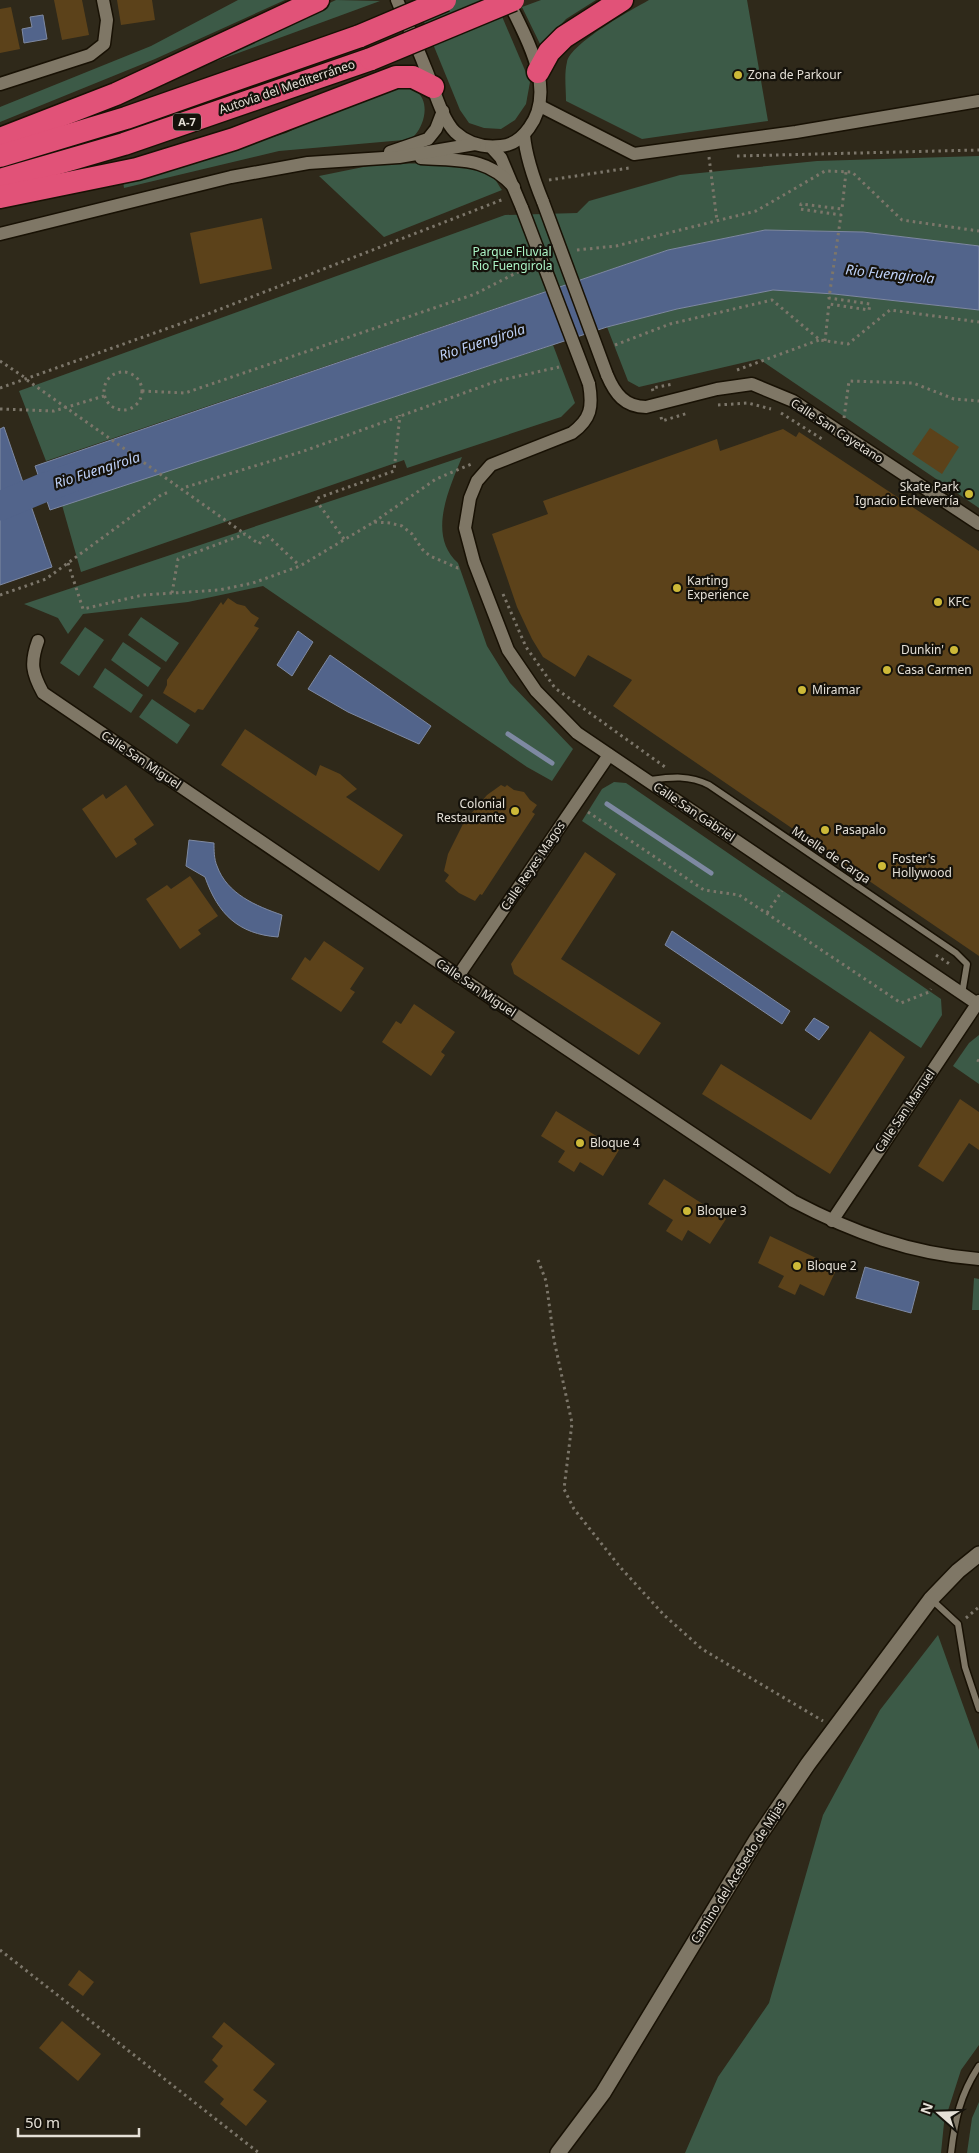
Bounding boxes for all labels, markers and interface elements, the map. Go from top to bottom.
street label: Autovía del Mediterráneo [217,55,357,118]
place label: Zona de Parkour [748,66,842,83]
marker: Zona de Parkour [732,69,744,81]
road number: A-7 [173,114,201,130]
park label: Parque Fluvial Rio Fuengirola [471,243,553,274]
water label: Rio Fuengirola [845,259,936,288]
water label: Rio Fuengirola [436,319,527,364]
street label: Calle San Cayetano [788,394,887,467]
water label: Rio Fuengirola [51,447,142,492]
place label: Skate Park Ignacio Echeverría [855,478,960,509]
marker: Skate Park Ignacio Echeverría [963,488,975,500]
place label: Karting Experience [687,572,749,603]
marker: Karting Experience [671,582,683,594]
place label: KFC [948,593,970,610]
marker: KFC [932,596,944,608]
place label: Dunkin' [901,641,944,658]
marker: Dunkin' [948,644,960,656]
place label: Casa Carmen [897,661,972,678]
marker: Casa Carmen [881,664,893,676]
place label: Miramar [812,681,860,698]
marker: Miramar [796,684,808,696]
street label: Calle San Miguel [98,727,185,793]
street label: Calle San Gabriel [650,778,738,845]
place label: Colonial Restaurante [437,795,505,826]
marker: Colonial Restaurante [509,805,521,817]
street label: Calle Reyes Magos [496,818,569,914]
place label: Pasapalo [835,821,886,838]
street label: Muelle de Carga [789,822,874,887]
marker: Pasapalo [819,824,831,836]
place label: Foster's Hollywood [892,850,952,881]
marker: Foster's Hollywood [876,860,888,872]
street label: Calle San Miguel [433,955,520,1021]
street label: Calle San Manuel [871,1066,939,1156]
place label: Bloque 4 [590,1134,640,1151]
marker: Bloque 4 [574,1137,586,1149]
place label: Bloque 3 [697,1202,747,1219]
marker: Bloque 3 [681,1205,693,1217]
place label: Bloque 2 [807,1257,857,1274]
marker: Bloque 2 [791,1260,803,1272]
street label: Camino del Acebedo de Mijas [686,1797,789,1947]
north arrow [914,2088,964,2138]
text: N [915,2100,937,2117]
scale bar [18,2106,139,2138]
text: 50 m [25,2112,60,2132]

